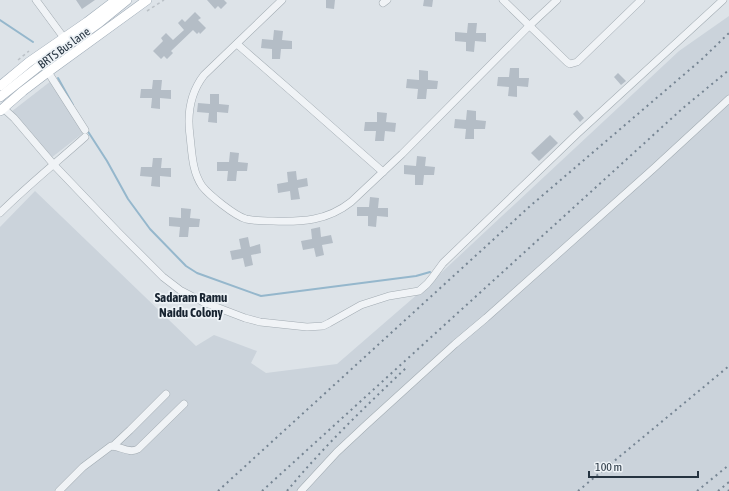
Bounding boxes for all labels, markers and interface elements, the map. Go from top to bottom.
street label: BRTS Bus lane [35,24,93,72]
district label: Sadaram Ramu Naidu Colony [155,290,227,320]
scale bar [589,453,698,479]
text: 100 m [595,460,622,474]

